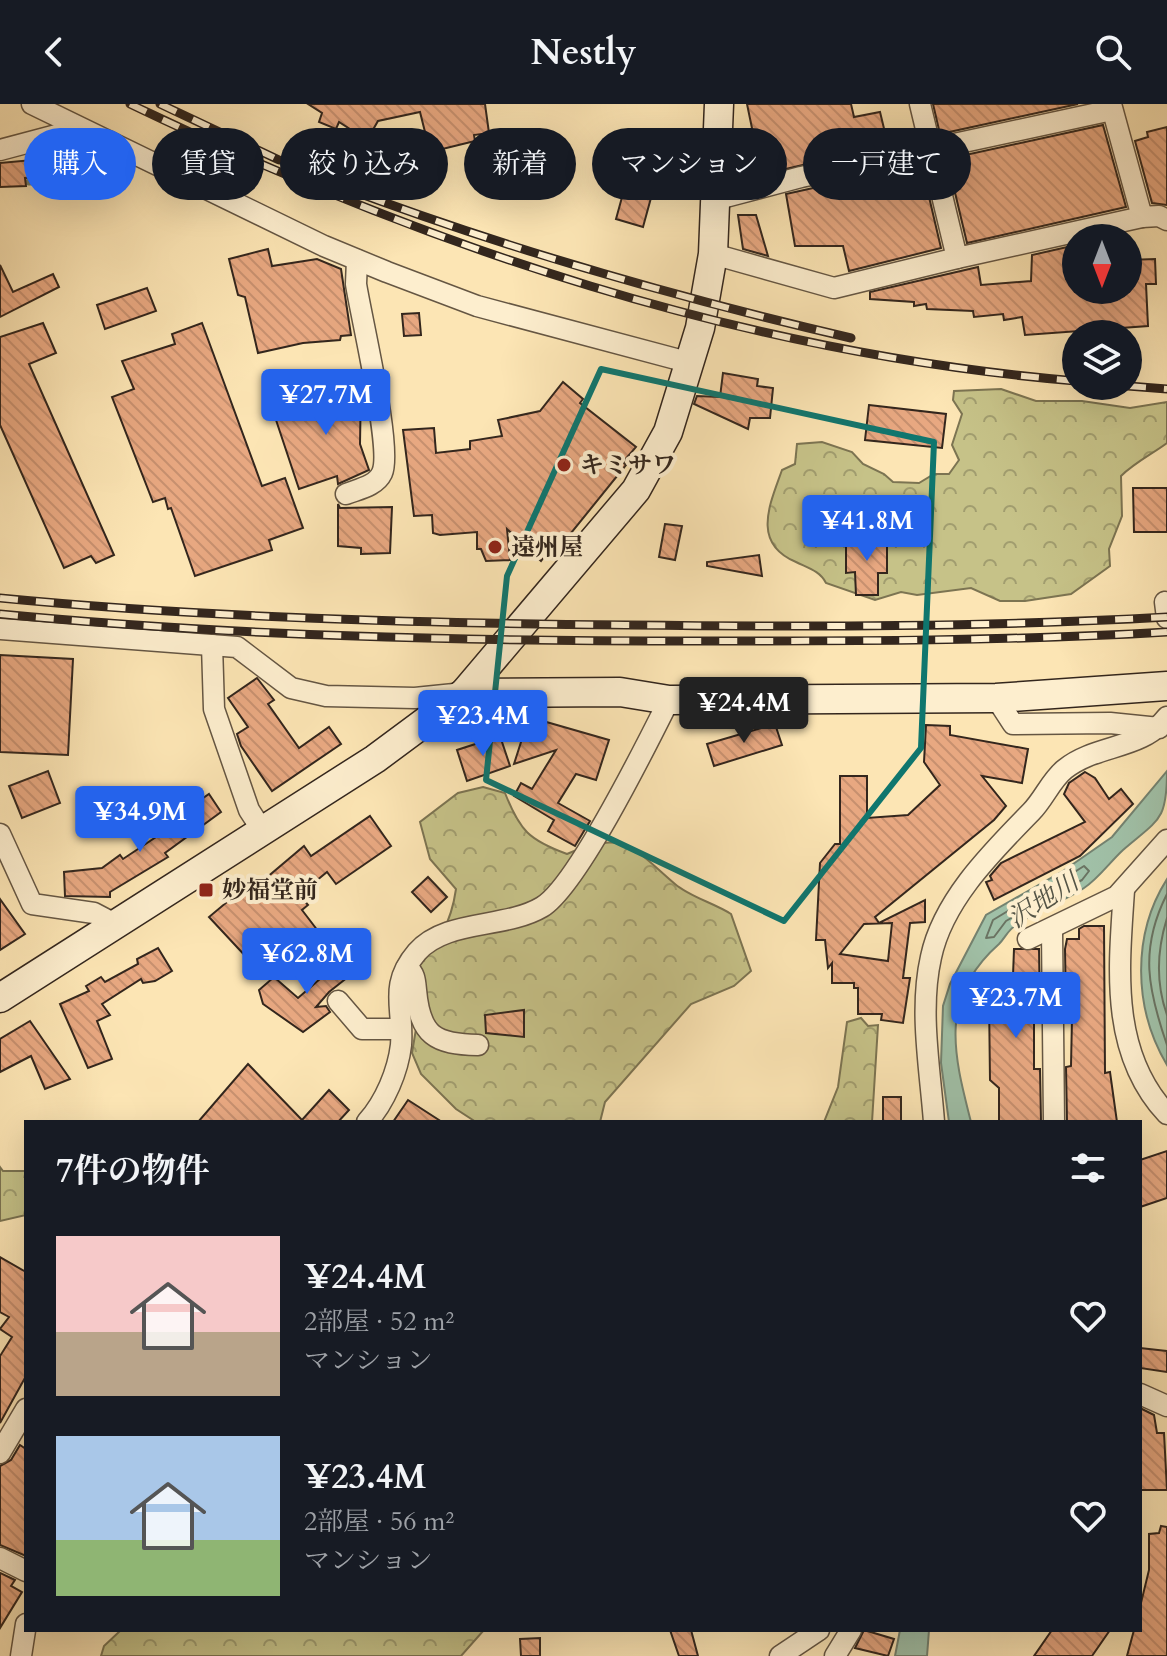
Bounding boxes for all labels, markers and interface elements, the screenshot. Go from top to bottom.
text: Nestly [530,28,637,77]
icon: back [32,30,76,74]
icon: search [1091,30,1135,74]
chip: 購入 [24,128,136,200]
chip: 賃貸 [152,128,264,200]
chip: 絞り込み [280,128,448,200]
chip: 新着 [464,128,576,200]
chip: マンション [592,128,787,200]
chip: 一戸建て [803,128,971,200]
north arrow [1062,224,1142,304]
map controls [1062,224,1142,400]
button: layers [1062,320,1142,400]
pin: ¥27.7M [261,369,391,437]
text: ¥27.7M [279,377,373,412]
place label: キミサワ [580,449,676,482]
marker: キミサワ [555,456,573,474]
pin: ¥41.8M [802,495,932,563]
text: ¥41.8M [820,503,914,538]
place label: 遠州屋 [511,531,583,564]
marker: 遠州屋 [486,538,504,556]
pin: ¥24.4M [679,677,809,745]
text: ¥24.4M [697,685,791,720]
pin: ¥23.4M [418,690,548,758]
text: ¥23.4M [436,698,530,733]
pin: ¥34.9M [75,786,205,854]
text: ¥34.9M [93,794,187,829]
water label: 沢地川 [1001,863,1088,936]
place label: 妙福堂前 [222,874,318,907]
marker: 妙福堂前 [197,881,215,899]
pin: ¥62.8M [242,928,372,996]
text: ¥62.8M [260,936,354,971]
pin: ¥23.7M [951,972,1081,1040]
text: ¥23.7M [969,980,1063,1015]
icon: filters [1066,1146,1110,1190]
text: 7件の物件 [56,1148,209,1194]
text: ¥24.4M [304,1254,426,1300]
icon: home [120,1268,216,1364]
icon: heart [1066,1294,1110,1338]
text: 2部屋 · 52 m² [304,1304,454,1339]
text: マンション [304,1343,433,1378]
text: ¥23.4M [304,1454,426,1500]
icon: home [120,1468,216,1564]
icon: heart [1066,1494,1110,1538]
text: 2部屋 · 56 m² [304,1504,454,1539]
text: マンション [304,1543,433,1578]

